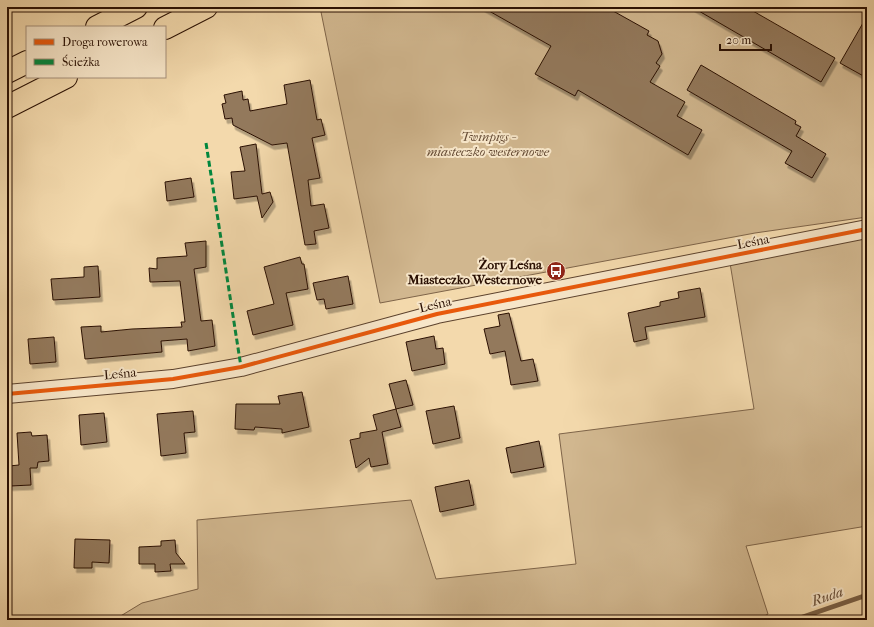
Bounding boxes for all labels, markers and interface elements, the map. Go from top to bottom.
legend [26,26,166,78]
scale bar [720,26,771,52]
text: 20 m [726,33,751,47]
text: Droga rowerowa [62,35,148,49]
text: Ścieżka [62,54,100,69]
park label: Twinpigs - miasteczko westernowe [427,129,550,159]
street label: Leśna [736,231,772,252]
place label: Żory Leśna Miasteczko Westernowe [407,257,543,287]
bus stop icon: Żory Leśna Miasteczko Westernowe [545,260,567,282]
street label: Leśna [417,293,454,315]
street label: Leśna [103,365,138,382]
water label: Ruda [808,583,845,610]

